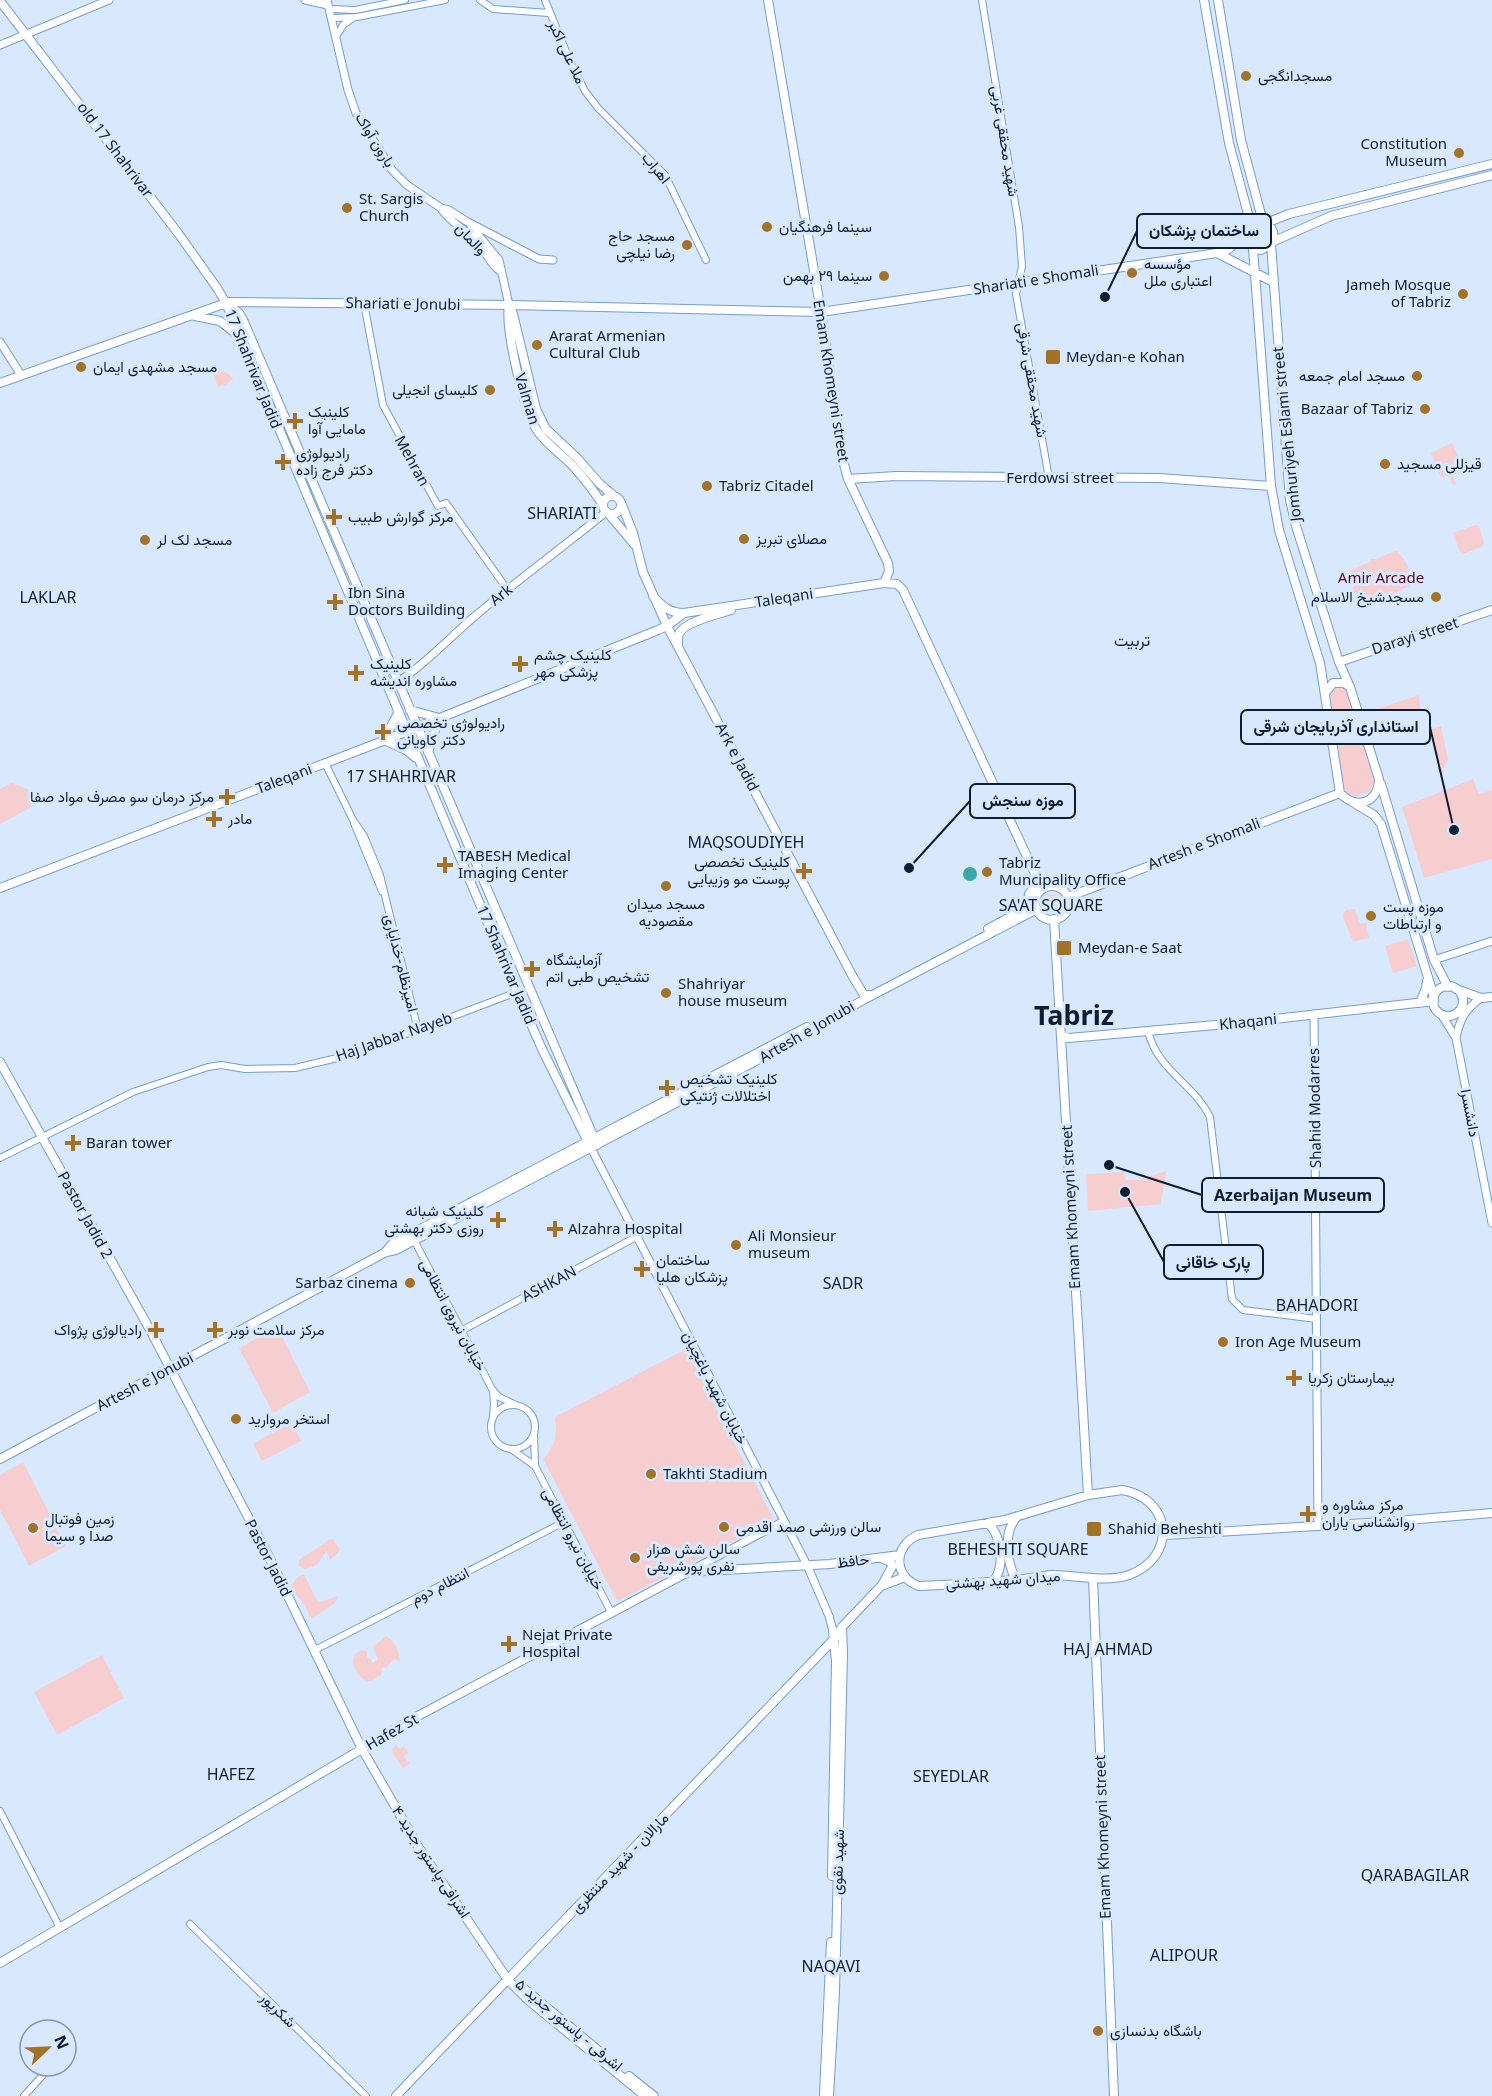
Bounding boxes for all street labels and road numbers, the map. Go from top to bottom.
street label: ملا علی اکبر [543,15,591,87]
street label: شهید محققی غربی [986,84,1025,198]
street label: old 17 Shahrivar [73,98,158,201]
street label: بارون آواک [351,108,400,171]
street label: اهراب [638,147,676,187]
street label: والمان [452,218,492,259]
street label: Shariati e Shomali [972,259,1100,299]
street label: Shariati e Jonubi [345,292,461,314]
street label: Emam Khomeyni street [809,298,855,464]
street label: 17 Shahrivar Jadid [221,306,287,431]
street label: شهید محققی شرقی [1012,321,1053,439]
street label: Jomhuriyeh Eslami street [1267,345,1305,524]
street label: Valman [511,371,545,427]
street label: Mehran [391,432,435,489]
street label: Ferdowsi street [1006,467,1114,487]
street label: Ark [485,579,516,609]
street label: Taleqani [753,583,814,611]
street label: Darayi street [1369,611,1461,658]
street label: Ark e Jadid [711,719,764,794]
street label: Taleqani [253,758,315,798]
street label: Artesh e Shomali [1144,812,1263,874]
street label: 17 Shahrivar Jadid [473,902,541,1027]
street label: امیرنظام-خدایاری [379,912,424,1014]
street label: Artesh e Jonubi [755,996,858,1067]
street label: Haj Jabbar Nayeb [333,1007,455,1065]
street label: Khaqani [1218,1008,1278,1034]
street label: Shahid Modarres [1303,1048,1325,1168]
street label: دانشسرا [1457,1087,1485,1139]
street label: Emam Khomeyni street [1056,1124,1084,1289]
street label: Pastor Jadid 2 [54,1167,118,1262]
street label: خیابان نیروی انتظامی [415,1255,492,1374]
street label: ASHKAN [518,1260,579,1306]
street label: خیابان شهید یاغچیان [678,1327,753,1448]
street label: Artesh e Jonubi [93,1347,197,1415]
street label: خیابان نیرو انتظامی [538,1484,609,1594]
street label: Pastor Jadid [241,1516,297,1600]
street label: حافظ [836,1548,870,1572]
street label: انتظام دوم [407,1562,473,1609]
street label: میدان شهید بهشتی [945,1565,1061,1594]
street label: Hafez St [362,1708,422,1754]
street label: Emam Khomeyni street [1089,1754,1115,1919]
street label: اشرافی-پاستور جدید ۴ [387,1802,476,1922]
street label: مارالان - شهید منتظری [566,1808,673,1918]
street label: شهید نقوی [826,1829,849,1895]
street label: اشرفی - پاستور جدید ۵ [511,1973,627,2076]
street label: شکرپور [255,1987,301,2032]

